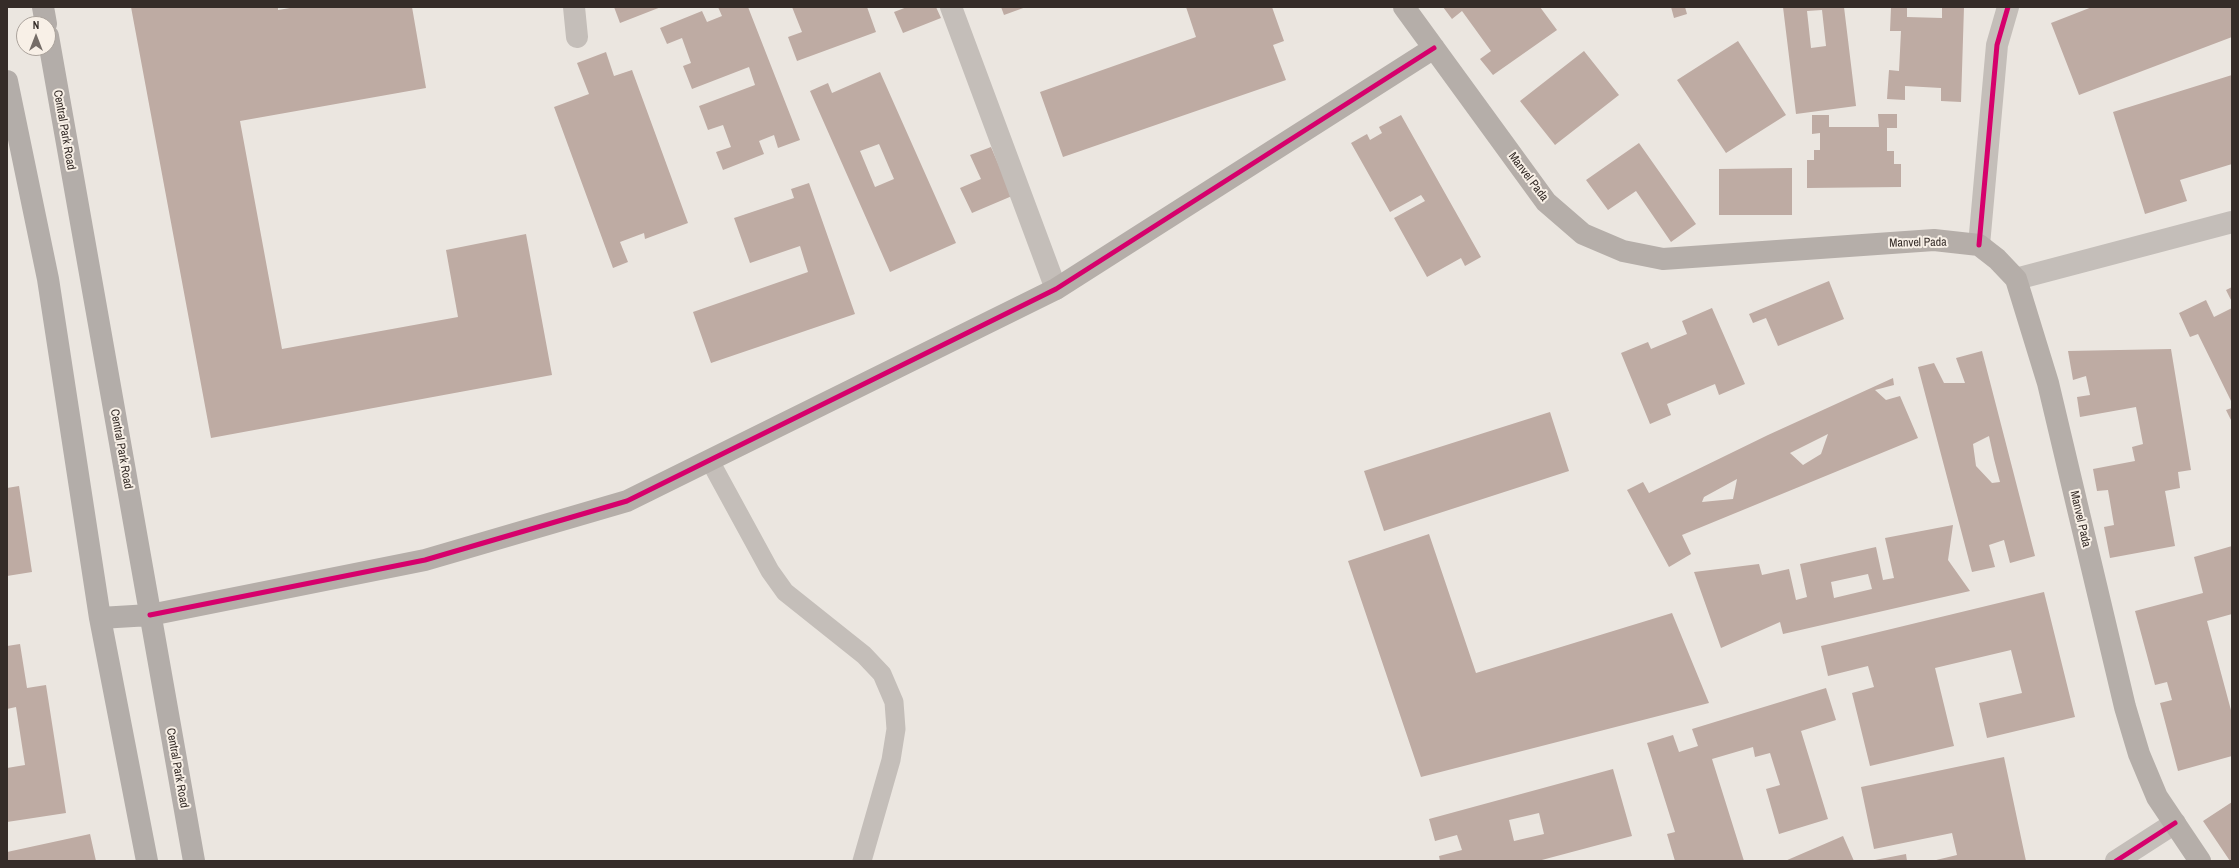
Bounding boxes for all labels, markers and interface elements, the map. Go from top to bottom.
north arrow [16,16,56,56]
text: N [33,18,39,32]
street label: Central Park Road [50,89,78,171]
street label: Manvel Pada [1505,150,1551,204]
street label: Manvel Pada [1889,235,1947,251]
street label: Central Park Road [107,408,135,490]
street label: Manvel Pada [2067,489,2093,549]
street label: Central Park Road [163,727,191,809]

